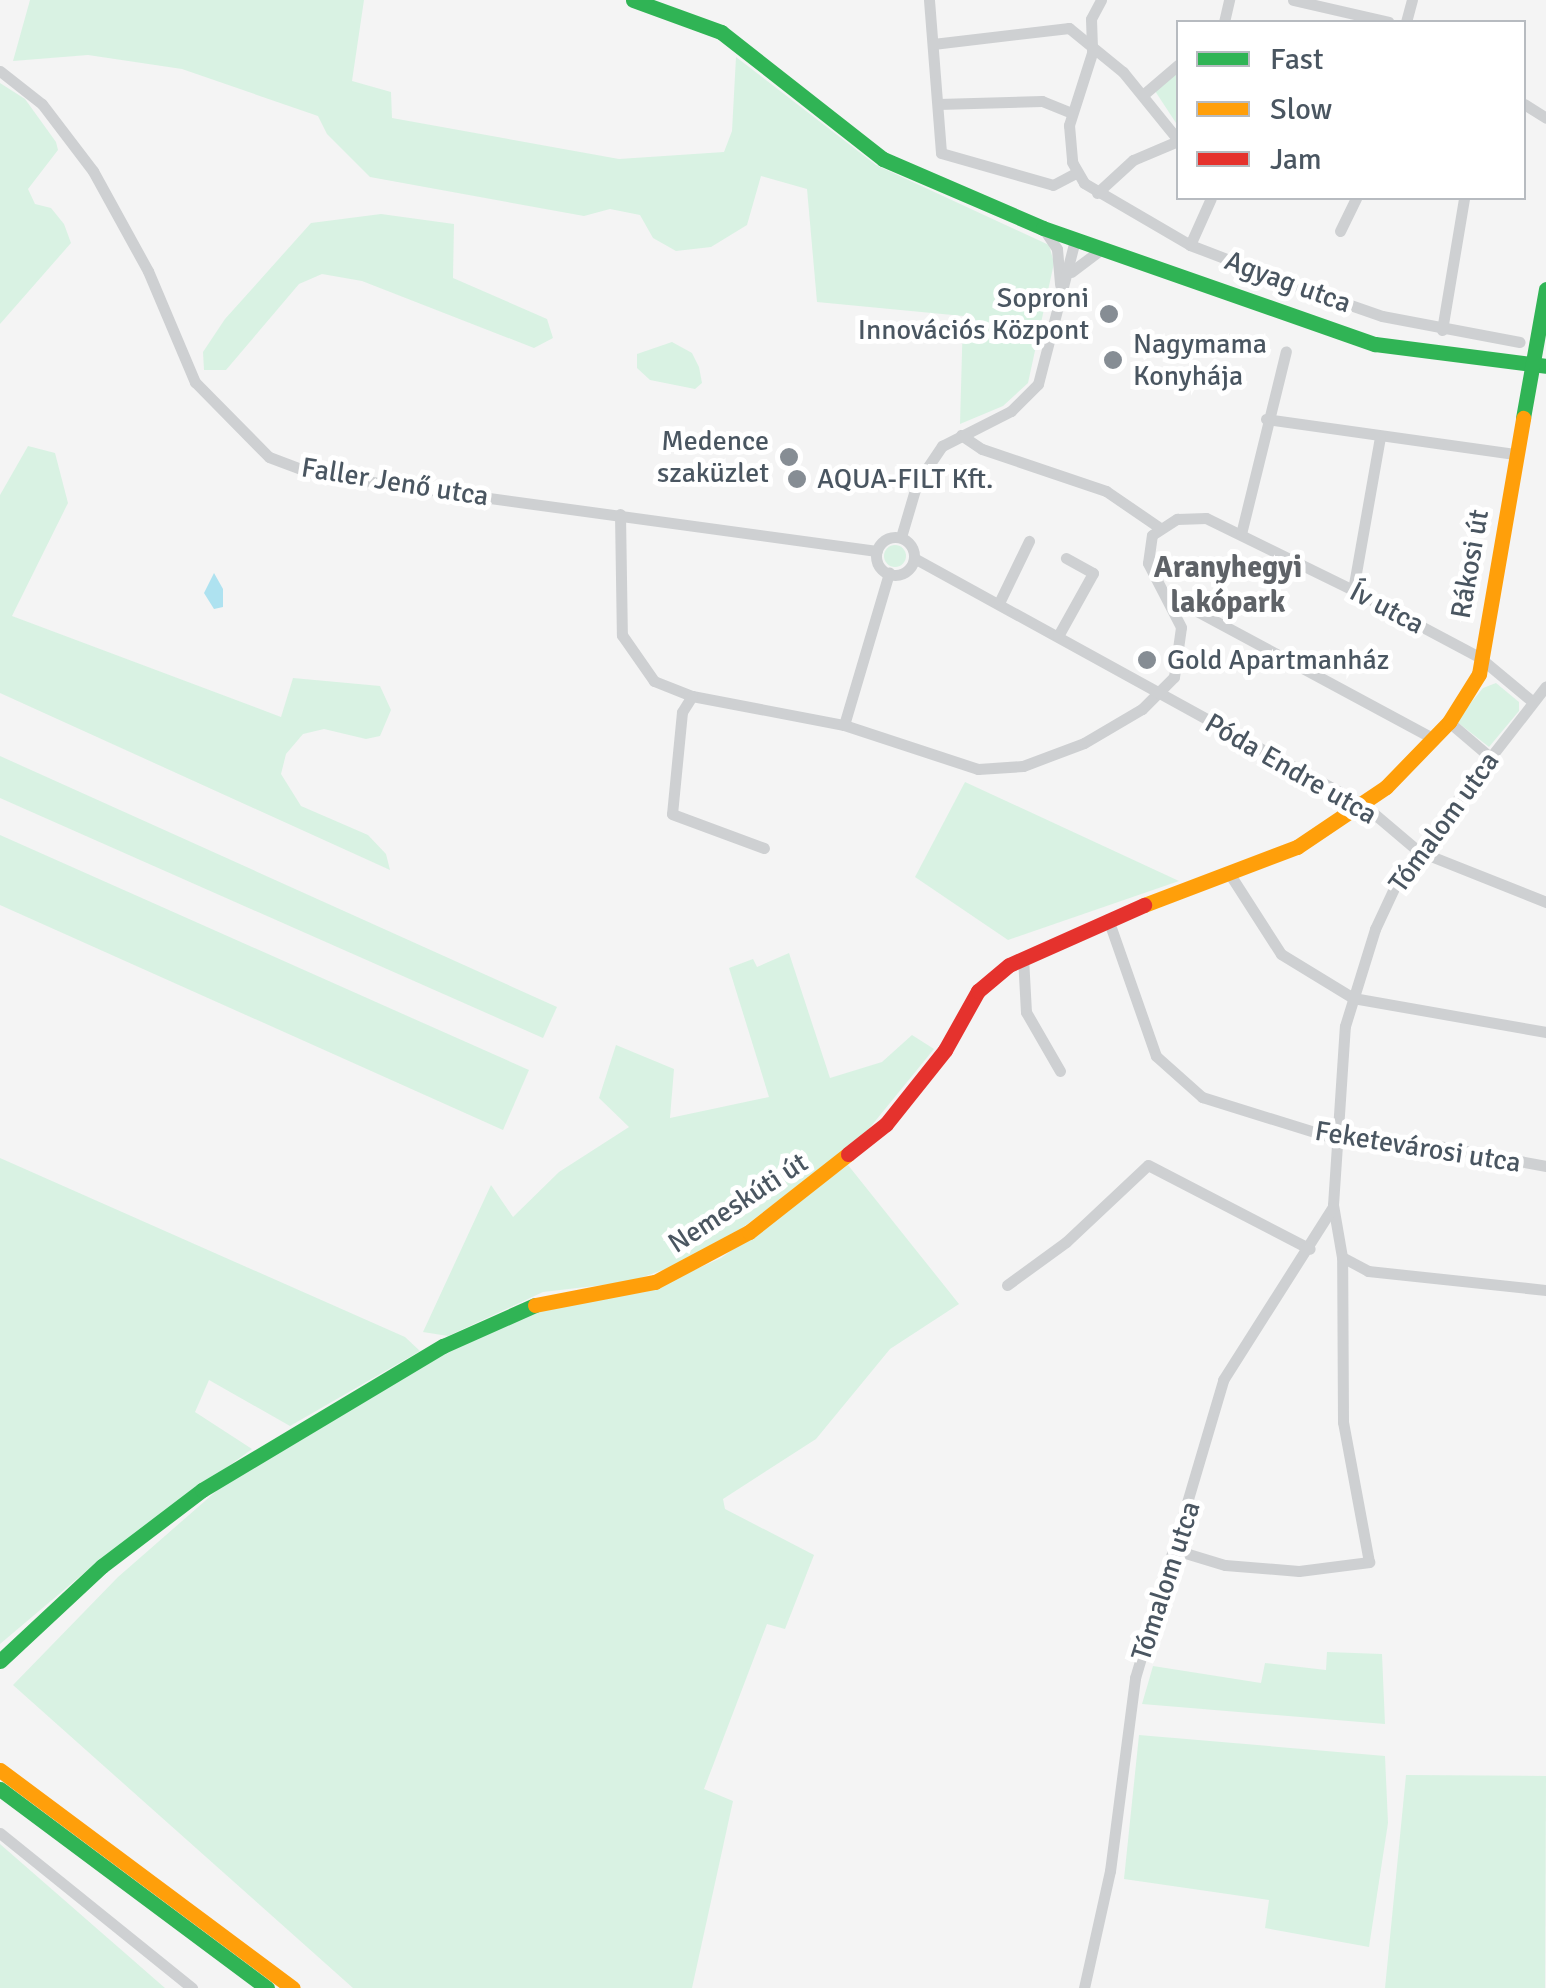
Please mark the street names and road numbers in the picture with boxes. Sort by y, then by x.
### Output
street label: Agyag utca [1220,244,1356,320]
street label: Faller Jenő utca [299,451,491,513]
street label: Rákosi út [1444,507,1496,621]
street label: Ív utca [1344,575,1430,641]
street label: Póda Endre utca [1199,706,1383,832]
street label: Tómalom utca [1382,745,1506,899]
street label: Feketevárosi utca [1313,1114,1523,1180]
street label: Nemeskúti út [662,1146,814,1260]
street label: Tómalom utca [1124,1497,1208,1665]

